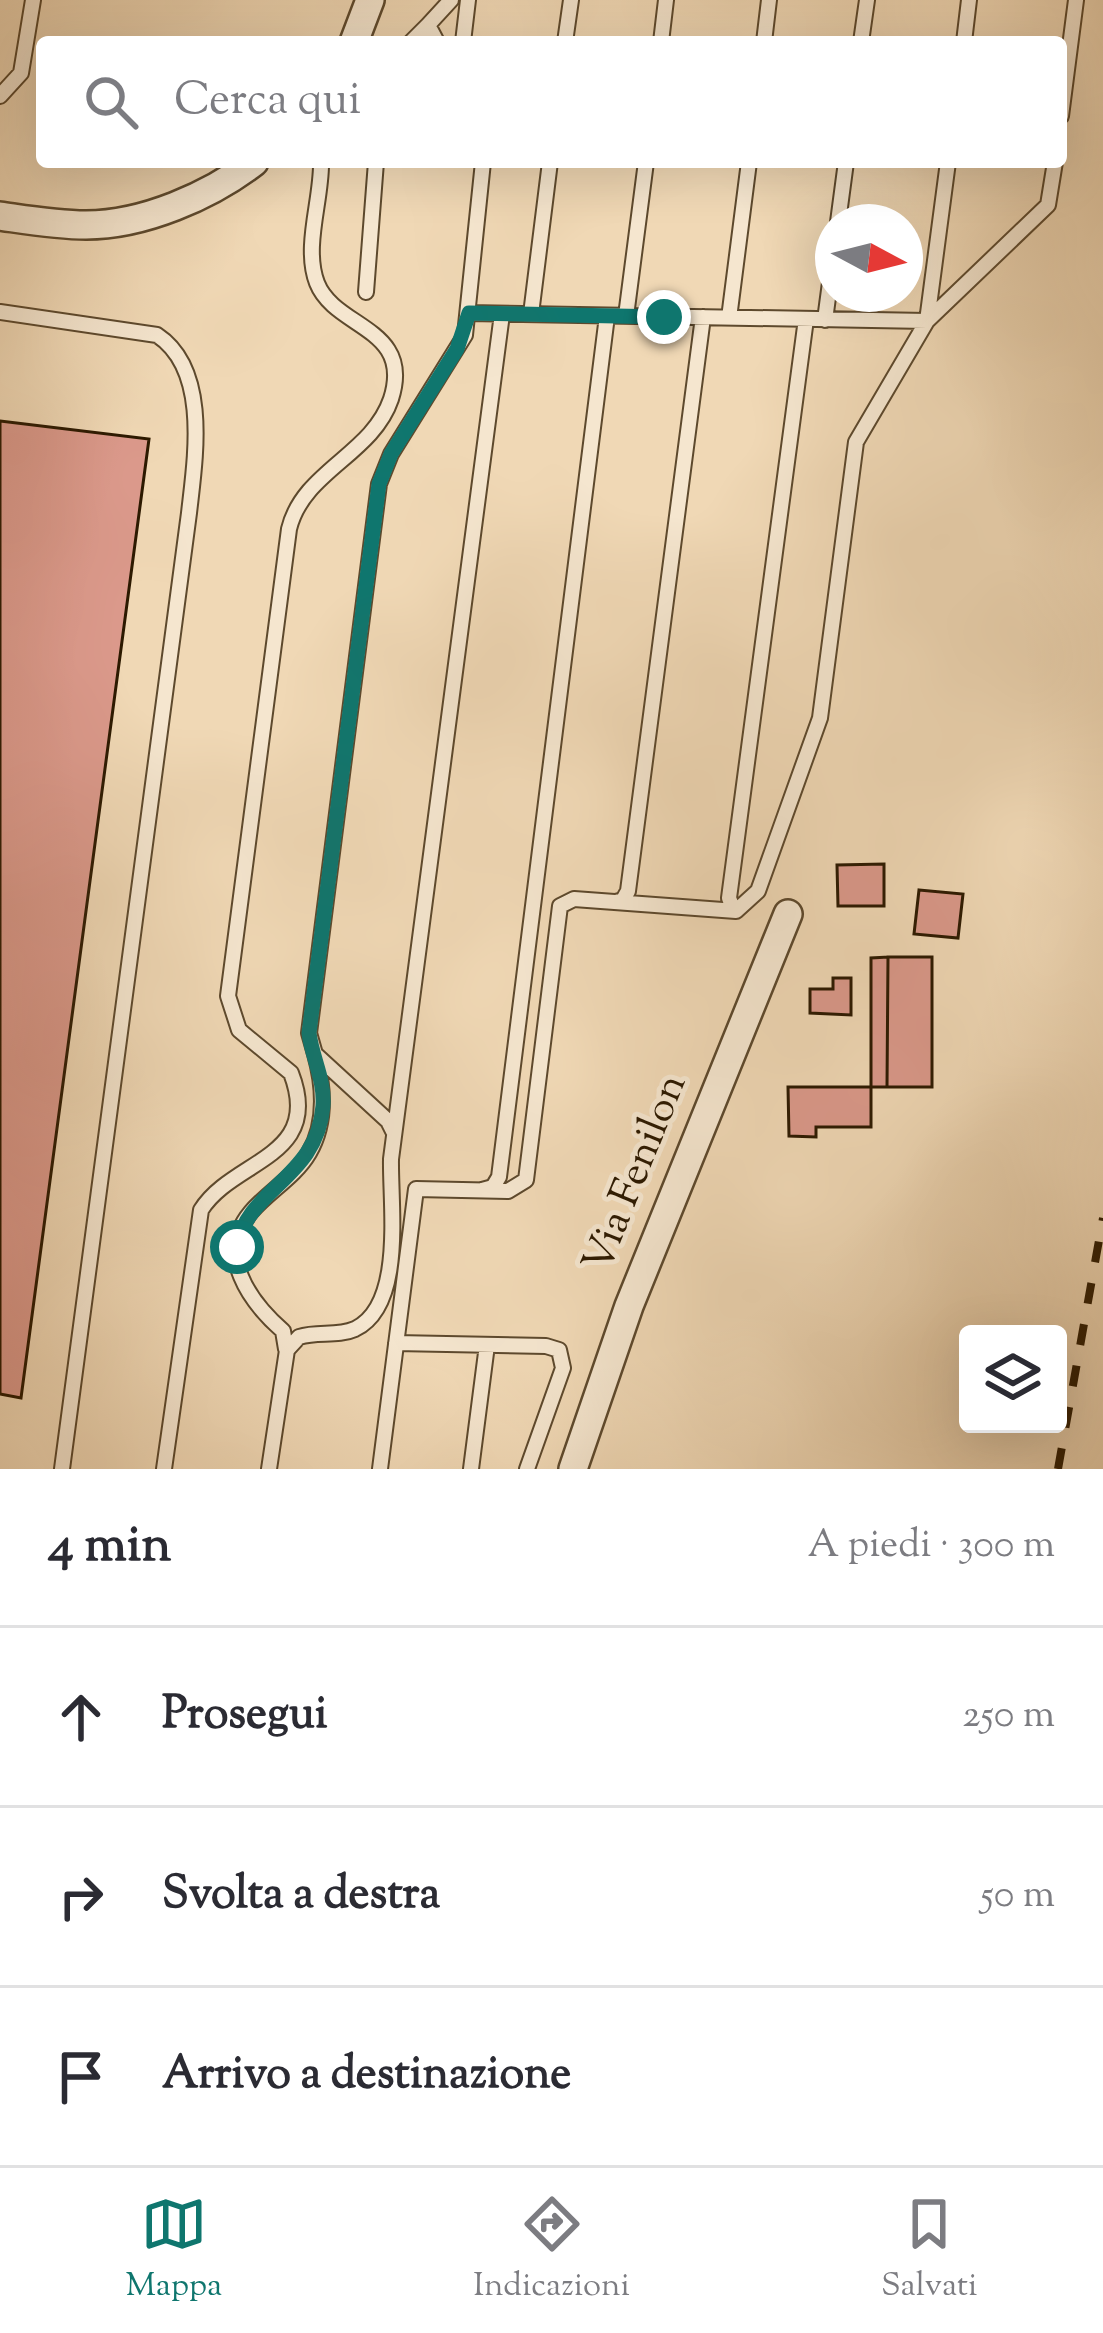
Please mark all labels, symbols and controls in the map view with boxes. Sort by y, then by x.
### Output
search box [36,36,1067,168]
icon: search [78,69,144,135]
text: Cerca qui [174,70,361,135]
north arrow [815,204,923,312]
route end [637,290,691,344]
street label: Via Fenilon [570,1066,704,1282]
route start [210,1220,264,1274]
map controls [959,1325,1067,1433]
button: layers [959,1325,1067,1433]
text: 4 min [48,1511,171,1584]
text: A piedi · 300 m [808,1519,1055,1575]
icon: ahead [48,1684,114,1750]
text: Prosegui [162,1684,328,1749]
text: 250 m [962,1689,1055,1745]
icon: right [48,1864,114,1930]
text: Svolta a destra [162,1864,440,1929]
text: 50 m [980,1869,1055,1925]
icon: arrive [48,2044,114,2110]
text: Arrivo a destinazione [162,2044,571,2109]
tab: Mappa [126,2191,222,2311]
tab: Indicazioni [473,2191,630,2311]
tab: Salvati [881,2191,977,2311]

